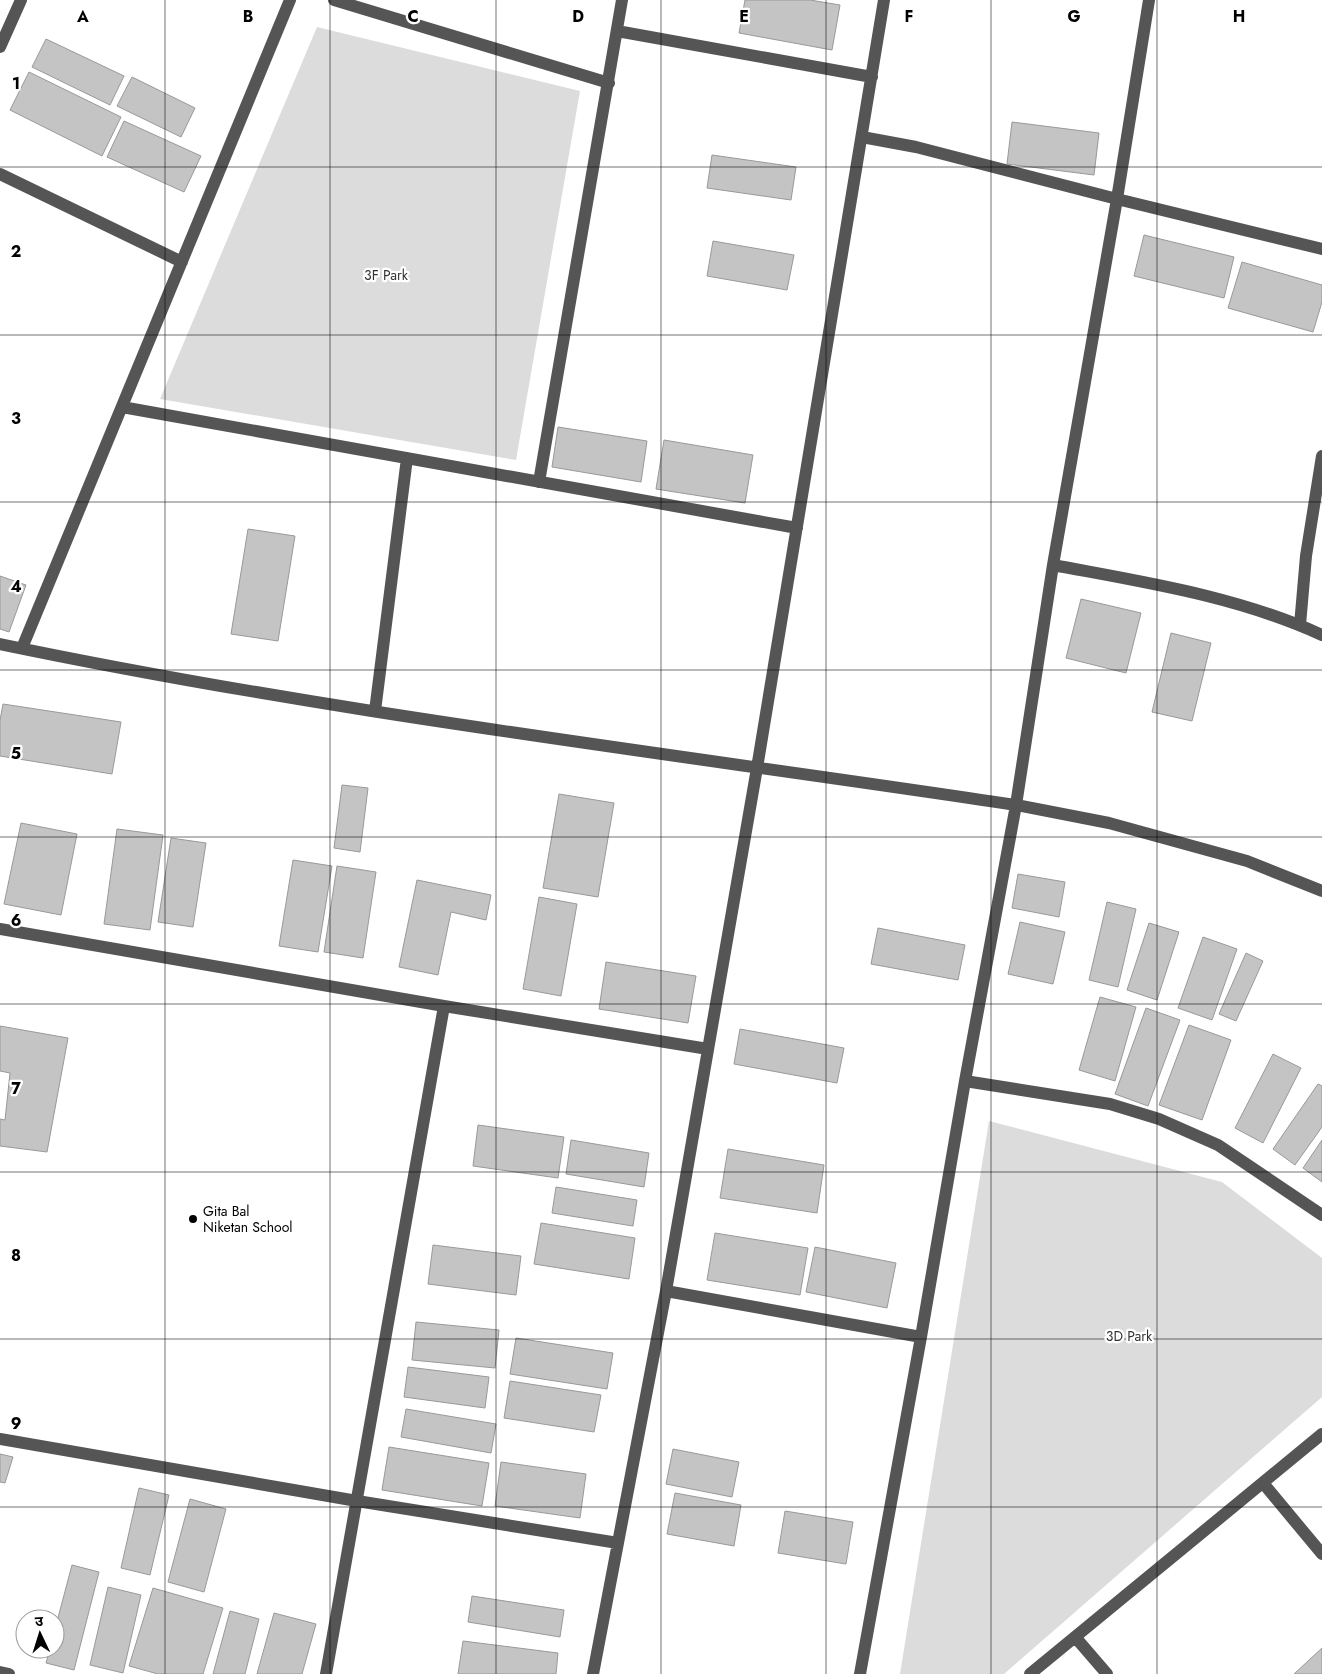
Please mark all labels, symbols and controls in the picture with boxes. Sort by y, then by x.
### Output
text: A [76,5,89,28]
text: B [243,5,253,28]
text: C [407,5,419,28]
text: D [572,5,584,28]
text: E [739,5,749,28]
text: F [905,5,913,28]
text: G [1067,5,1081,28]
text: H [1233,5,1245,28]
text: 1 [12,72,20,95]
text: 2 [11,240,21,263]
park label: 3F Park [364,265,409,285]
text: 3 [11,407,21,430]
text: 4 [10,575,22,598]
text: 5 [11,742,21,765]
text: 6 [11,909,21,932]
text: 7 [11,1077,21,1100]
place label: Gita Bal Niketan School [203,1201,293,1237]
marker: Gita Bal Niketan School [187,1213,199,1225]
text: 8 [11,1244,21,1267]
park label: 3D Park [1106,1326,1153,1346]
text: 9 [11,1412,21,1435]
north arrow [15,1609,65,1659]
text: उ [34,1611,45,1631]

